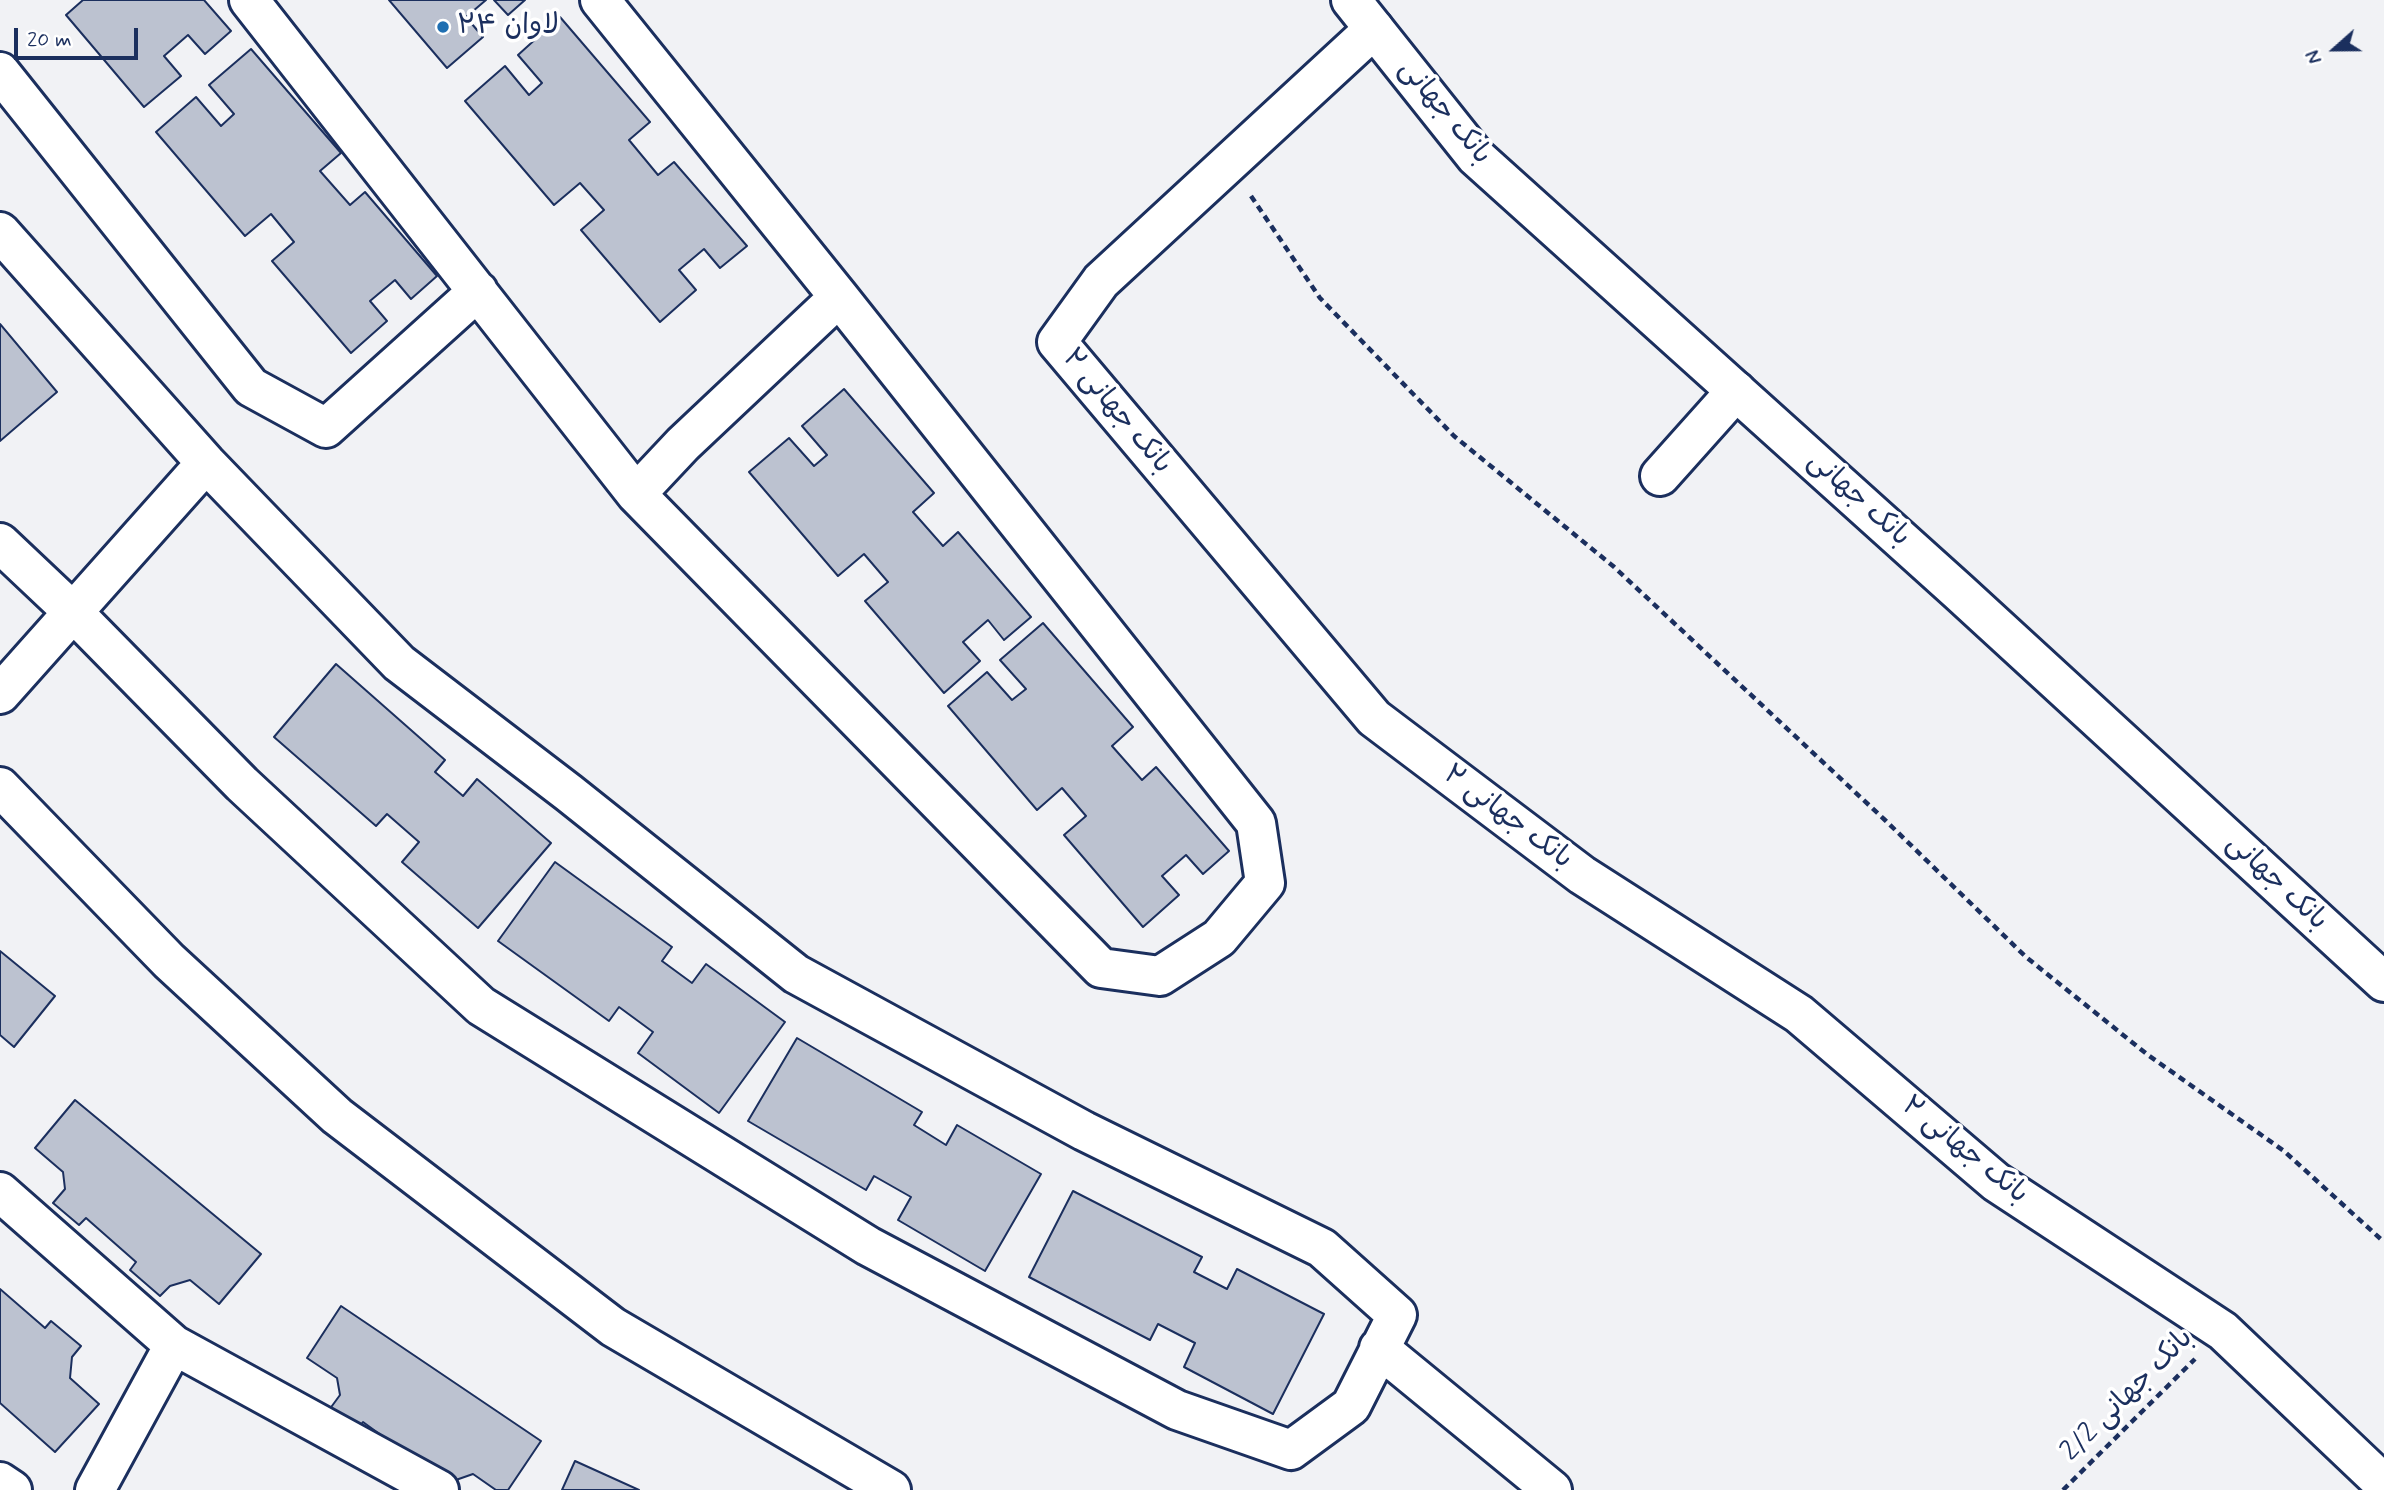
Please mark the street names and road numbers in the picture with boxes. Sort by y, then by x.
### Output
street label: بانک جهانی [1390,54,1498,172]
street label: بانک جهانی ۲ [1054,343,1178,481]
street label: بانک جهانی [1800,445,1916,555]
street label: بانک جهانی ۲ [1436,759,1578,877]
street label: بانک جهانی [2218,828,2334,938]
street label: بانک جهانی ۲ [1894,1090,2034,1212]
street label: بانک جهانی 2/2 [2055,1323,2201,1469]

